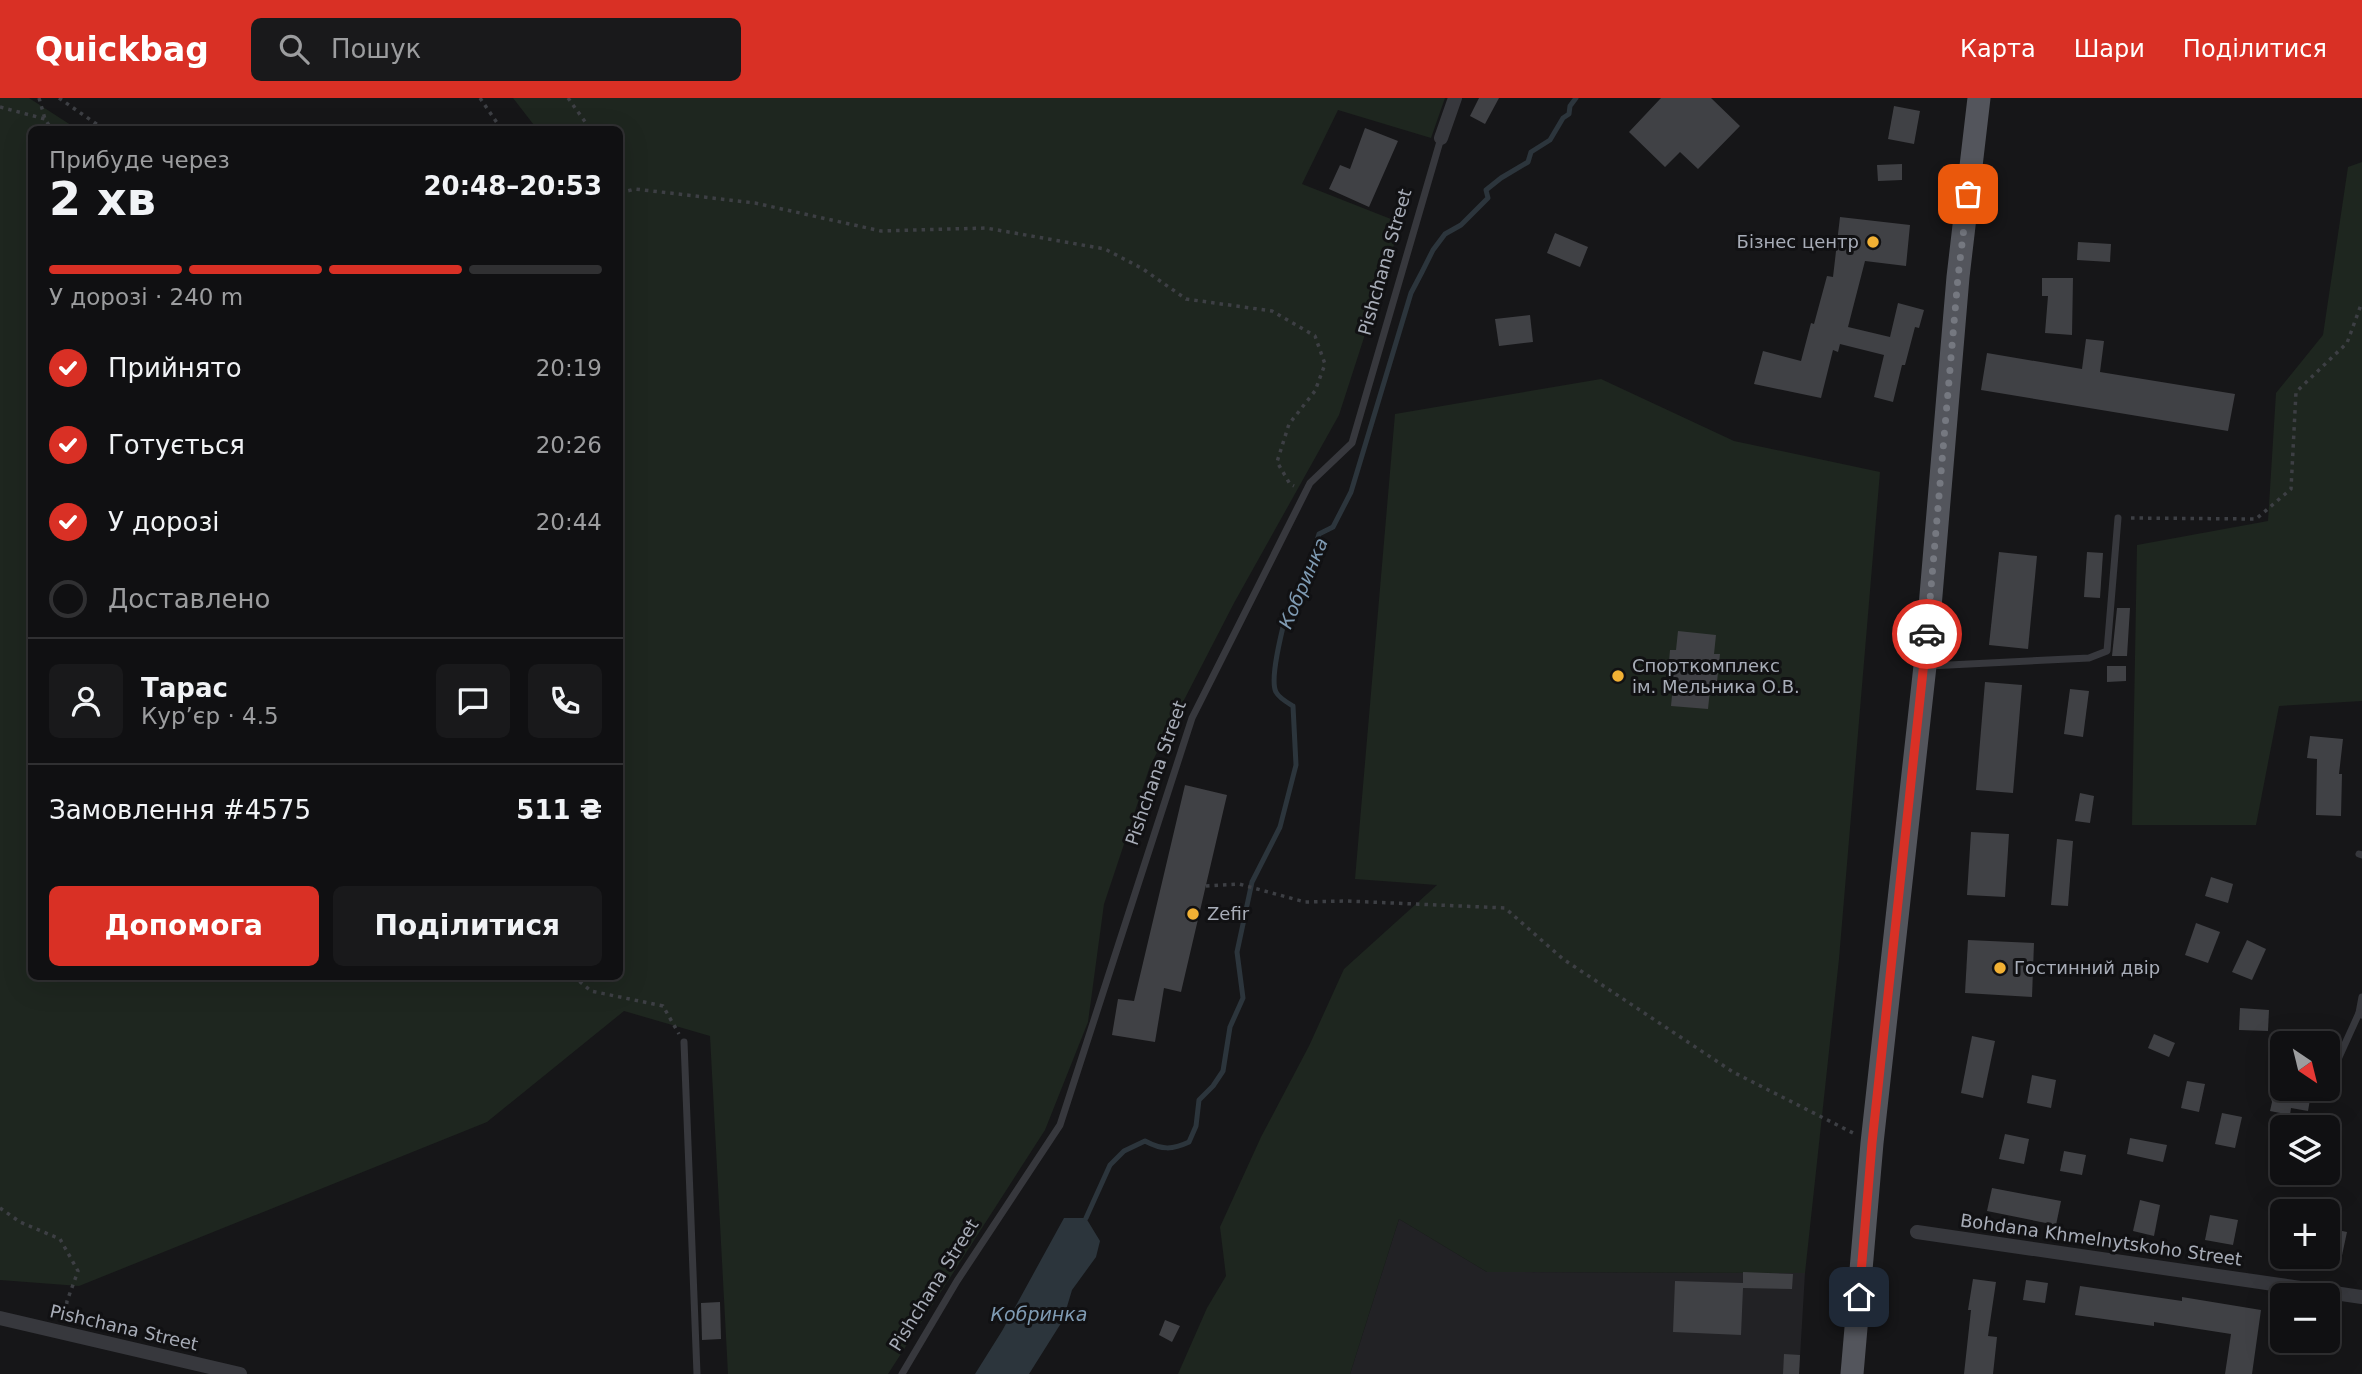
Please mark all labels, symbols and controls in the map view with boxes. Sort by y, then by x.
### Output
search box [251,18,741,81]
text: Quickbag [35,30,209,69]
icon: search [275,30,313,68]
text: Пошук [331,34,421,64]
text: Карта [1960,35,2036,63]
text: Шари [2074,35,2145,63]
text: Поділитися [2183,35,2327,63]
text: Прибуде через [49,147,230,173]
pin [1938,164,1998,224]
text: 20:48–20:53 [423,171,602,201]
text: 2 хв [49,172,156,226]
icon: bag [1949,175,1987,213]
street label: Pishchana Street [1354,186,1415,338]
place label: Бізнес центр [1737,231,1859,252]
marker: Бізнес центр [1865,234,1881,250]
text: У дорозі · 240 m [49,284,243,310]
icon: check [49,349,87,387]
text: Прийнято [108,353,242,383]
text: 20:19 [536,355,602,381]
icon: check [49,426,87,464]
text: Готується [108,430,245,460]
text: 20:26 [536,432,602,458]
icon: check [49,503,87,541]
text: У дорозі [108,507,219,537]
text: 20:44 [536,509,602,535]
water label: Кобринка [1274,534,1332,632]
text: Доставлено [108,584,270,614]
courier [1892,599,1962,669]
icon: car [1908,615,1946,653]
place label: Спорткомплекс ім. Мельника О.В. [1632,655,1800,697]
button: person [49,664,123,738]
button: chat [436,664,510,738]
button: phone [528,664,602,738]
marker: Спорткомплекс ім. Мельника О.В. [1610,668,1626,684]
text: Тарас [141,673,228,703]
street label: Pishchana Street [1121,698,1190,848]
text: Кур’єр · 4.5 [141,703,279,729]
text: Замовлення #4575 [49,795,311,825]
text: 511 ₴ [516,795,602,825]
button: Допомога [49,886,319,966]
button: Поділитися [333,886,602,966]
place label: Zefir [1207,903,1250,924]
marker: Zefir [1185,906,1201,922]
place label: Гостинний двір [2014,957,2160,978]
marker: Гостинний двір [1992,960,2008,976]
north arrow [2270,1031,2340,1101]
map controls [2270,1031,2340,1353]
button: layers [2270,1115,2340,1185]
button: + [2270,1199,2340,1269]
street label: Bohdana Khmelnytskoho Street [1959,1209,2243,1270]
street label: Pishchana Street [885,1215,983,1355]
pin [1829,1267,1889,1327]
icon: home [1840,1278,1878,1316]
button: − [2270,1283,2340,1353]
street label: Pishchana Street [48,1300,200,1355]
water label: Кобринка [991,1303,1087,1325]

